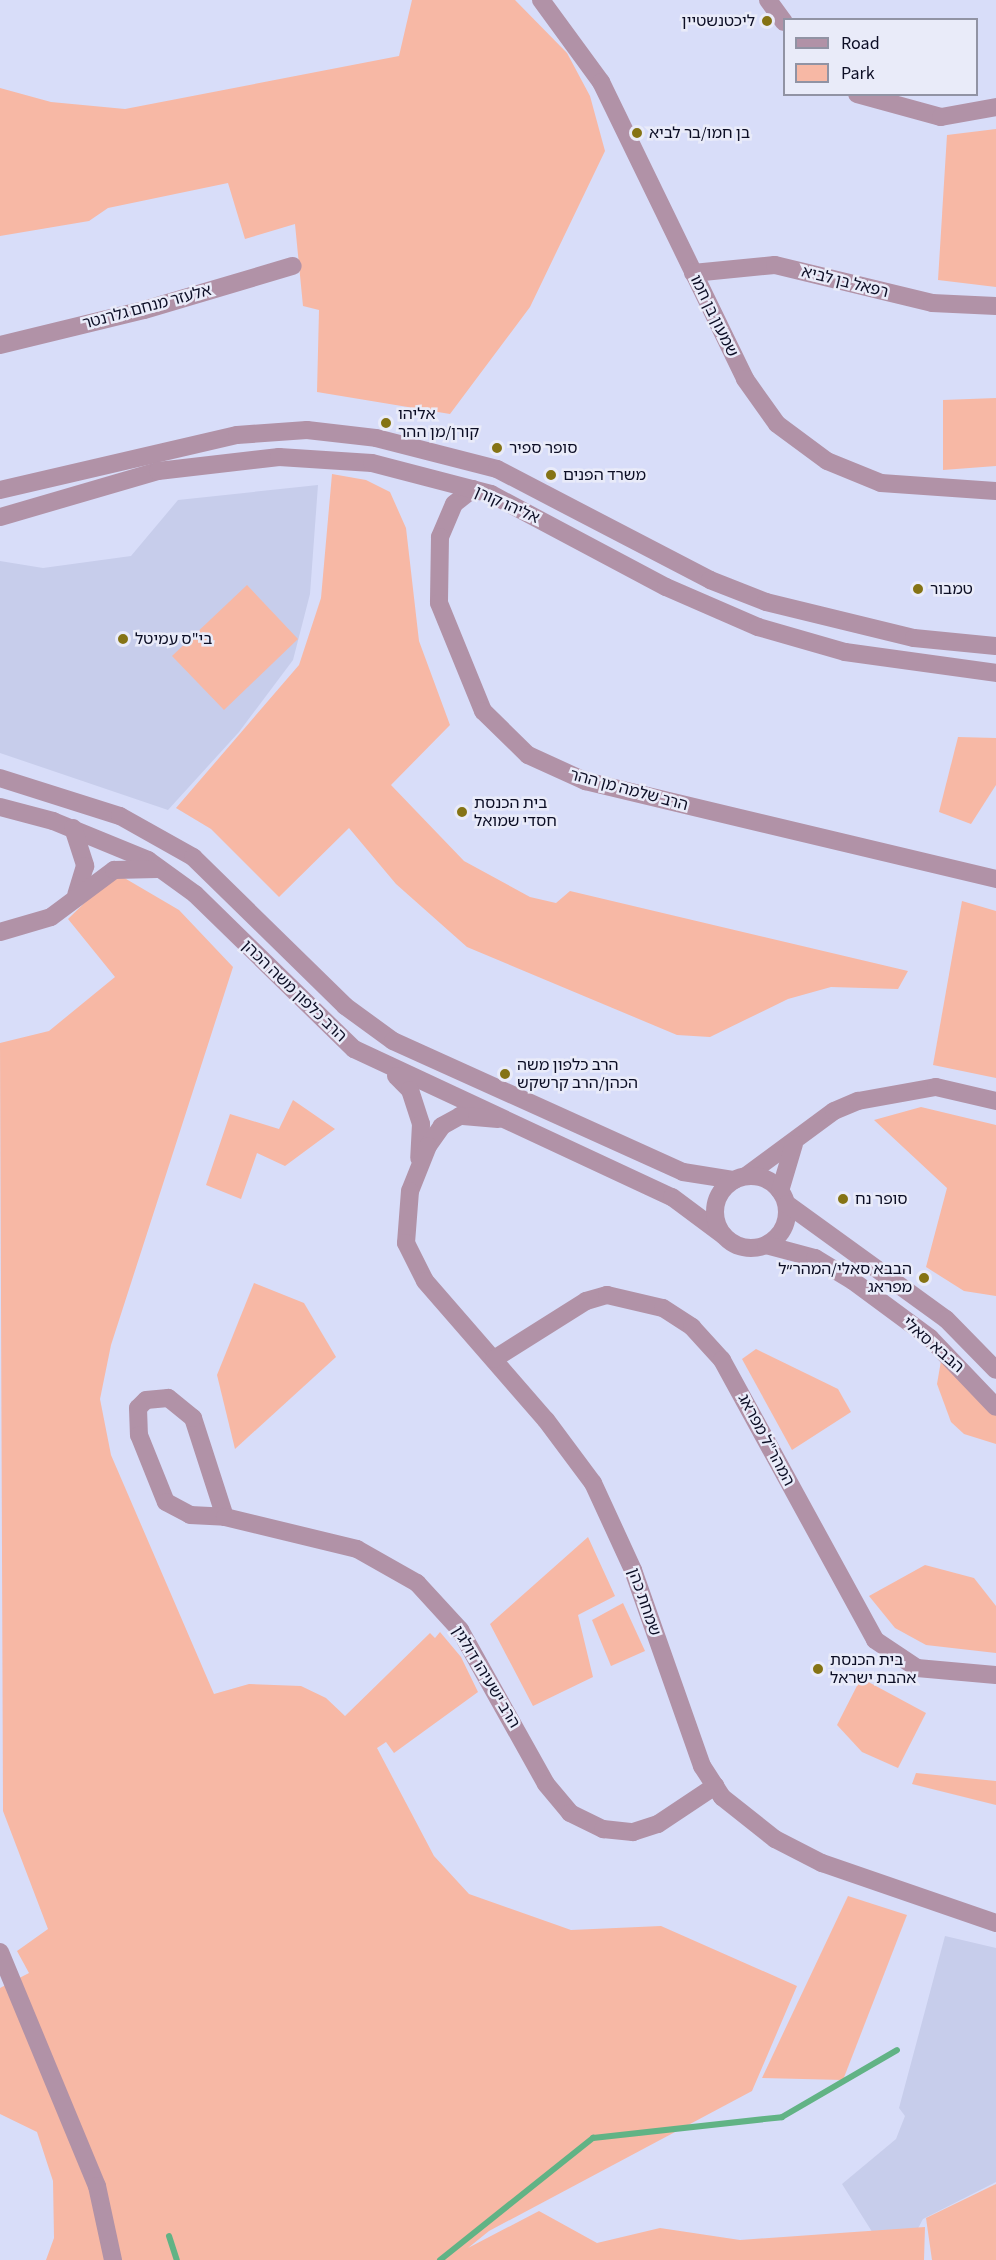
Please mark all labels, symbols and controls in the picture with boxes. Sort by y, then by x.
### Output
place label: ליכטנשטיין [681,11,755,31]
marker: ליכטנשטיין [760,14,774,28]
legend [783,18,978,96]
text: Road [841,31,880,56]
text: Park [841,61,875,86]
place label: בן חמו/בר לביא [649,123,750,143]
marker: בן חמו/בר לביא [630,126,644,140]
street label: רפאל בן לביא [800,262,890,302]
street label: שמעון בן חמו [686,272,742,360]
street label: אלעזר מנחם גלרנטר [80,281,214,333]
place label: אליהו קורן/מן ההר [398,404,479,442]
marker: אליהו קורן/מן ההר [379,416,393,430]
place label: סופר ספיר [509,438,577,458]
marker: סופר ספיר [490,441,504,455]
place label: משרד הפנים [563,465,646,485]
marker: משרד הפנים [544,468,558,482]
street label: אליהו קורן [472,482,542,528]
place label: טמבור [930,579,973,599]
marker: טמבור [911,582,925,596]
place label: בי"ס עמיטל [135,629,212,649]
marker: בי"ס עמיטל [116,632,130,646]
street label: הרב שלמה מן ההר [568,765,690,815]
place label: בית הכנסת חסדי שמואל [474,793,557,831]
marker: בית הכנסת חסדי שמואל [455,805,469,819]
street label: הרב כלפון משה הכהן [238,936,350,1046]
place label: הרב כלפון משה הכהן/הרב קרשקש [517,1055,638,1093]
marker: הרב כלפון משה הכהן/הרב קרשקש [498,1067,512,1081]
place label: סופר נח [855,1189,908,1209]
marker: סופר נח [836,1192,850,1206]
place label: הבבא סאלי/המהר״ל מפראג [778,1259,912,1297]
marker: הבבא סאלי/המהר״ל מפראג [917,1271,931,1285]
street label: הבבא סאלי [898,1313,968,1377]
street label: המהר"ל מפראג [734,1391,798,1489]
street label: שמחת כהן [623,1566,665,1638]
street label: הרב ישעיהו דולגין [448,1622,524,1732]
place label: בית הכנסת אהבת ישראל [830,1650,916,1688]
marker: בית הכנסת אהבת ישראל [811,1662,825,1676]

